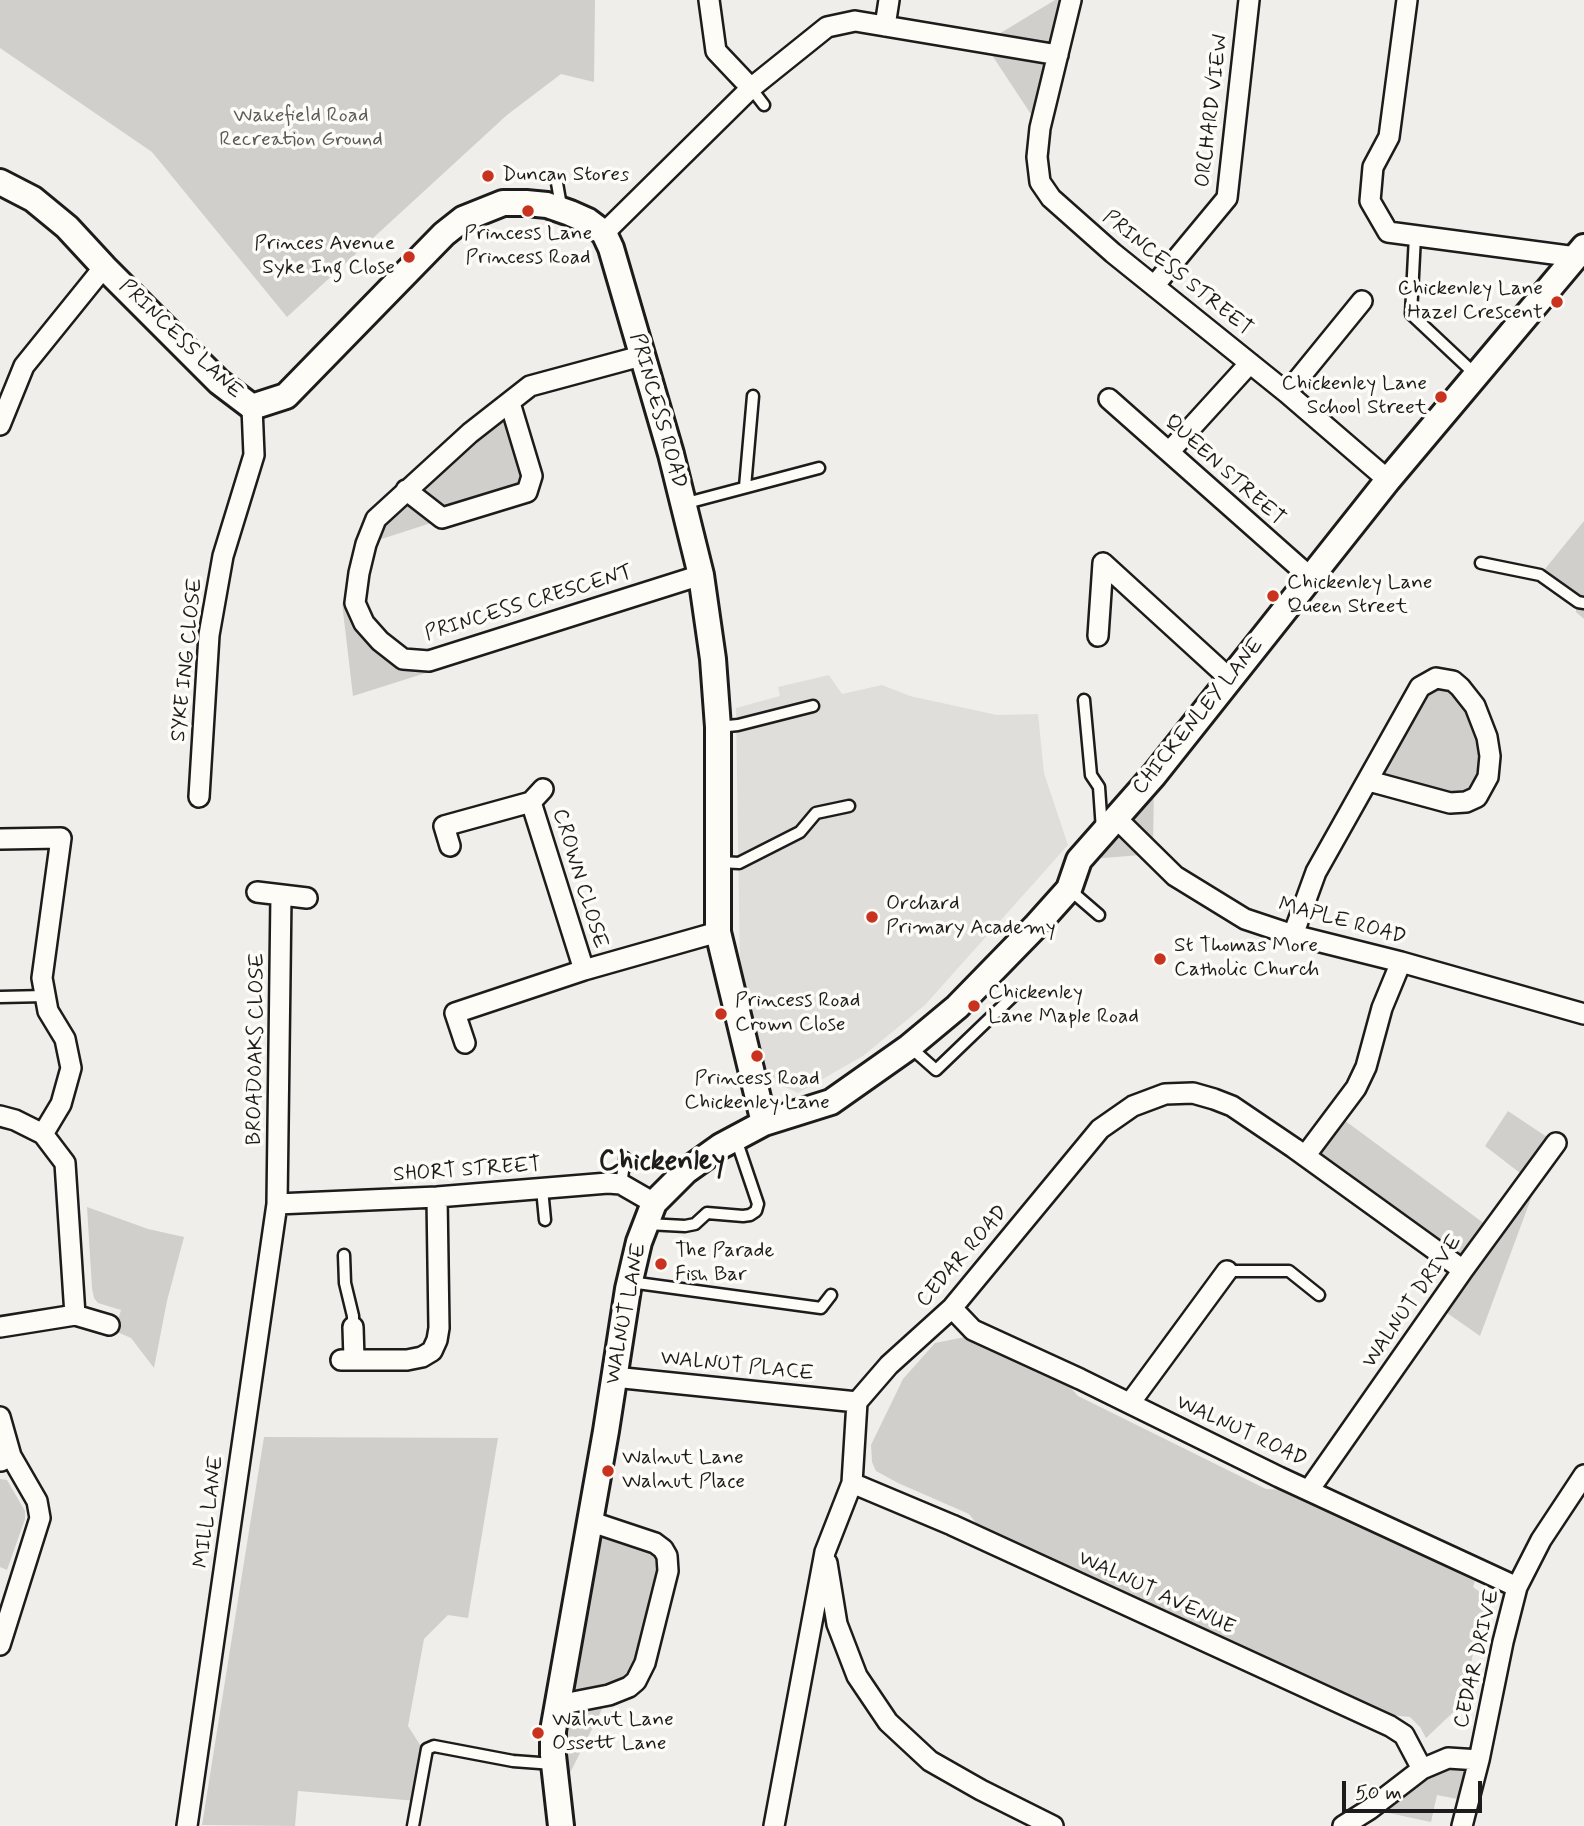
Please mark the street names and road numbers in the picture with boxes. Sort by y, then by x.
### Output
street label: ORCHARD VIEW [1191,33,1235,189]
street label: PRINCESS STREET [1097,206,1257,342]
street label: PRINCESS LANE [113,275,247,405]
street label: PRINCESS ROAD [623,330,691,492]
street label: QUEEN STREET [1158,410,1290,532]
street label: PRINCESS CRESCENT [422,560,636,648]
street label: SYKE ING CLOSE [167,577,209,743]
street label: CHICKENLEY LANE [1128,634,1270,800]
street label: CROWN CLOSE [546,806,612,952]
street label: MAPLE ROAD [1275,893,1409,951]
street label: BROADOAKS CLOSE [243,953,271,1145]
street label: SHORT STREET [392,1153,542,1189]
street label: CEDAR ROAD [912,1201,1014,1313]
street label: WALNUT DRIVE [1358,1231,1468,1373]
street label: WALNUT LANE [601,1241,653,1387]
street label: WALNUT PLACE [659,1346,815,1388]
street label: WALNUT ROAD [1171,1391,1311,1473]
street label: MILL LANE [190,1454,230,1570]
street label: WALNUT AVENUE [1074,1547,1238,1641]
street label: CEDAR DRIVE [1450,1587,1506,1731]

